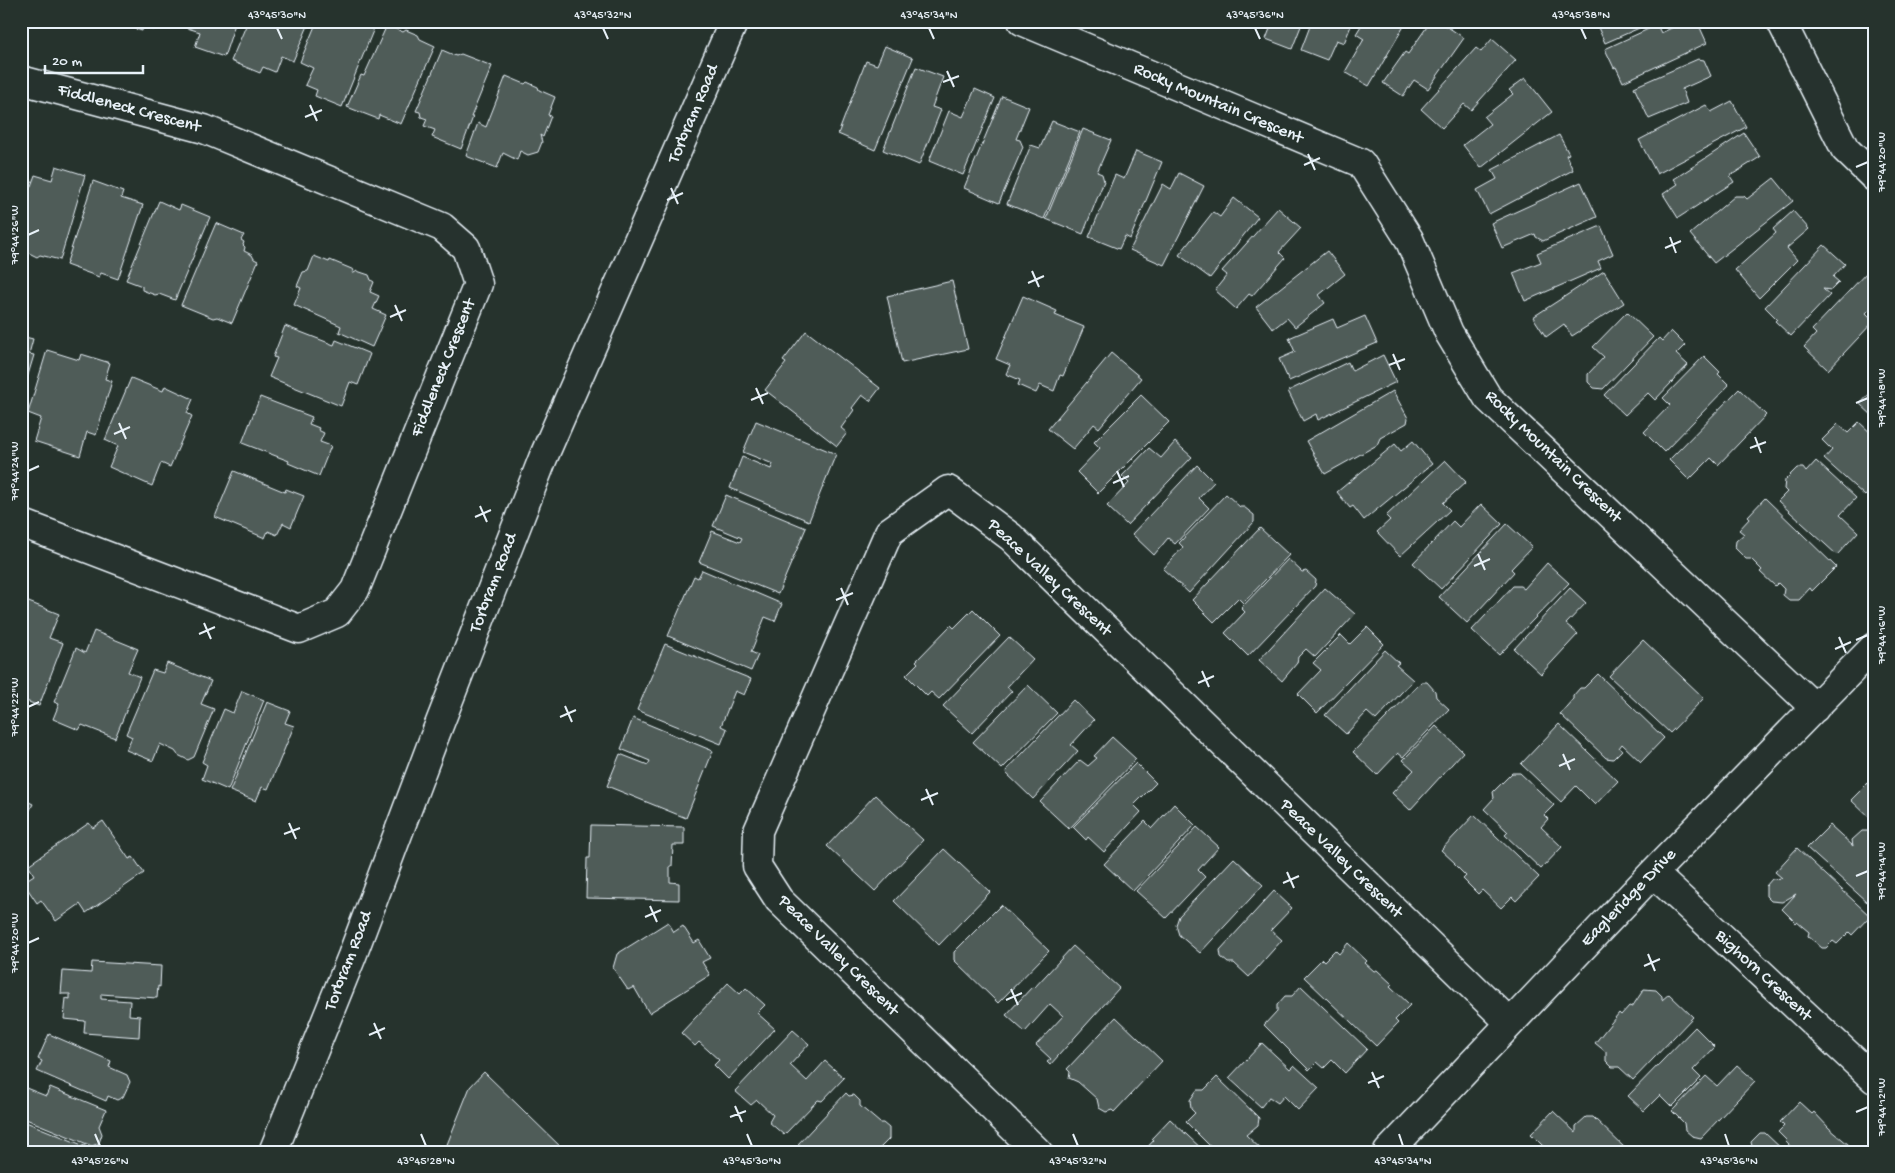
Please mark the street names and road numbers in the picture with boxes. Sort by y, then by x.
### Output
street label: Rocky Mountain Crescent [1130,59,1308,150]
street label: Torbram Road [663,60,725,167]
street label: Fiddleneck Crescent [54,80,204,139]
street label: Fiddleneck Crescent [406,294,482,441]
street label: Rocky Mountain Crescent [1480,386,1627,529]
street label: Peace Valley Crescent [982,514,1117,642]
street label: Torbram Road [465,529,523,637]
street label: Peace Valley Crescent [1275,794,1408,924]
street label: Eagleridge Drive [1577,844,1682,952]
street label: Peace Valley Crescent [772,890,904,1022]
street label: Torbram Road [320,907,378,1015]
street label: Bighorn Crescent [1709,925,1817,1027]

